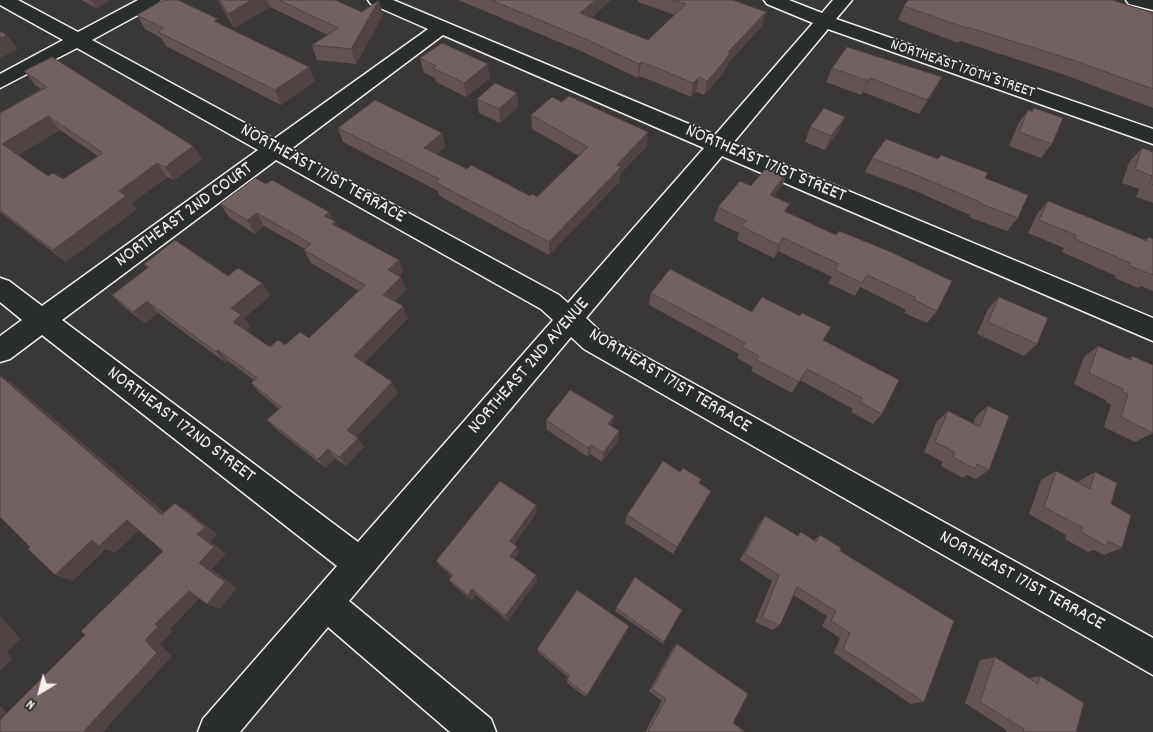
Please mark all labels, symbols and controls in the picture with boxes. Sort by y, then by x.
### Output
street label: NORTHEAST 170TH STREET [887,36,1037,104]
street label: NORTHEAST 171ST TERRACE [235,120,409,230]
street label: NORTHEAST 171ST STREET [681,121,849,209]
street label: NORTHEAST 2ND COURT [112,158,258,274]
street label: NORTHEAST 2ND AVENUE [465,294,595,440]
street label: NORTHEAST 171ST TERRACE [584,325,754,439]
street label: NORTHEAST 172ND STREET [101,363,259,489]
street label: NORTHEAST 171ST TERRACE [934,527,1108,637]
north arrow [15,667,65,717]
text: N [22,694,40,714]

